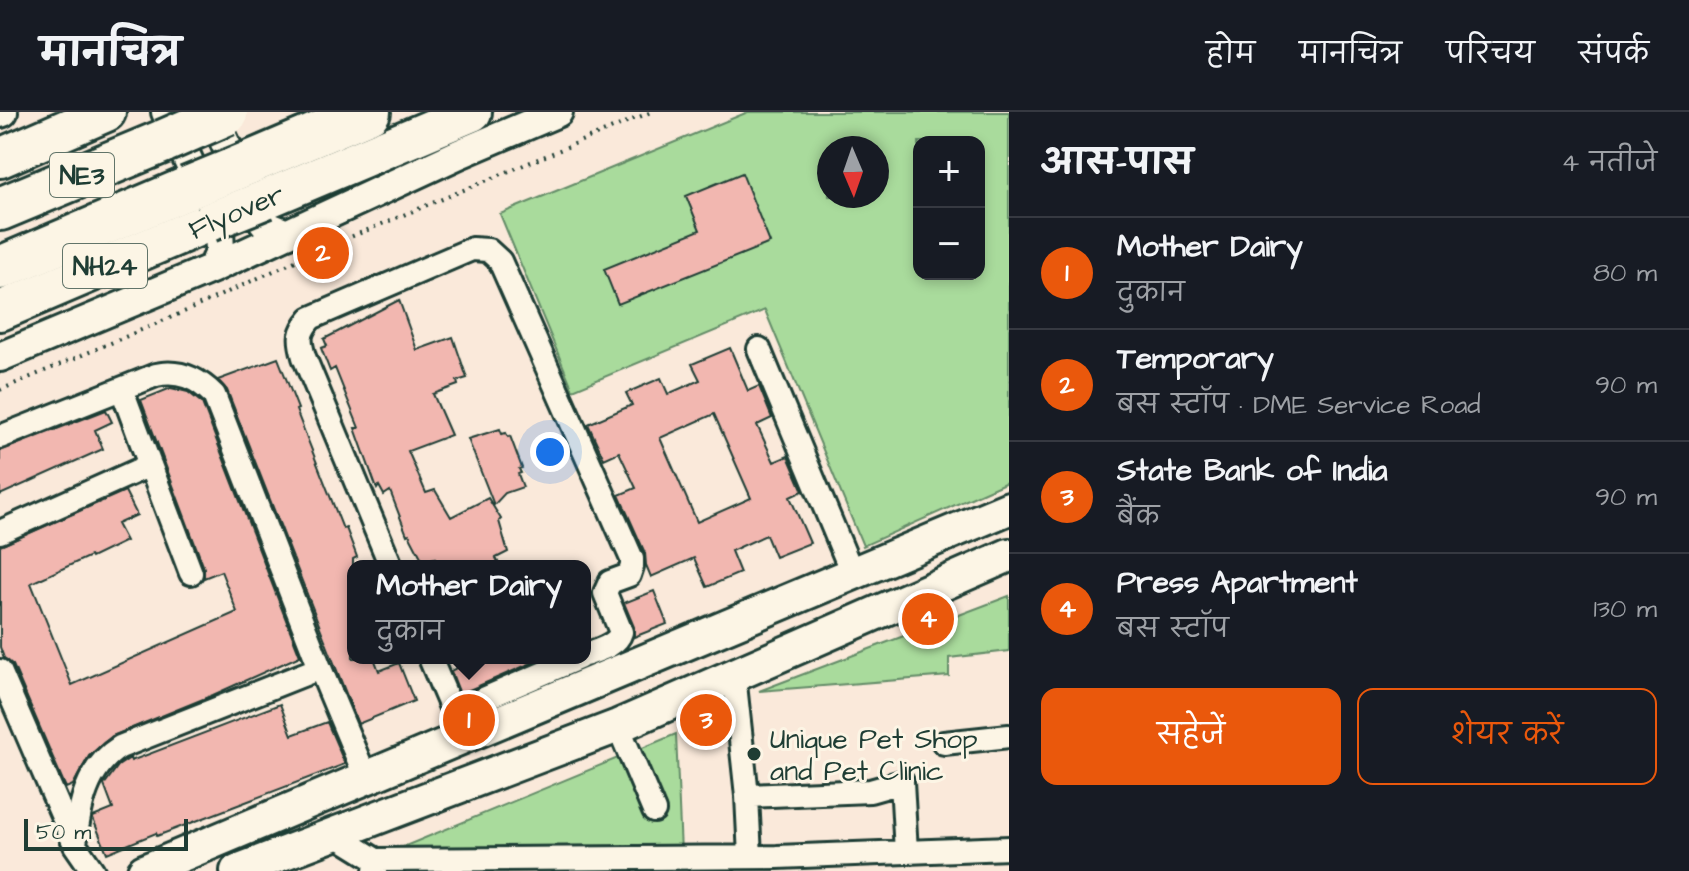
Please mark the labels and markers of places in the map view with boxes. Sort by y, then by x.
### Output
pin: 2 [297,223,349,283]
pin: 4 [902,589,954,649]
pin: 1 [443,690,495,750]
pin: 3 [680,690,732,750]
place label: Unique Pet Shop and Pet Clinic [770,720,978,791]
marker: Unique Pet Shop and Pet Clinic [745,745,763,763]

